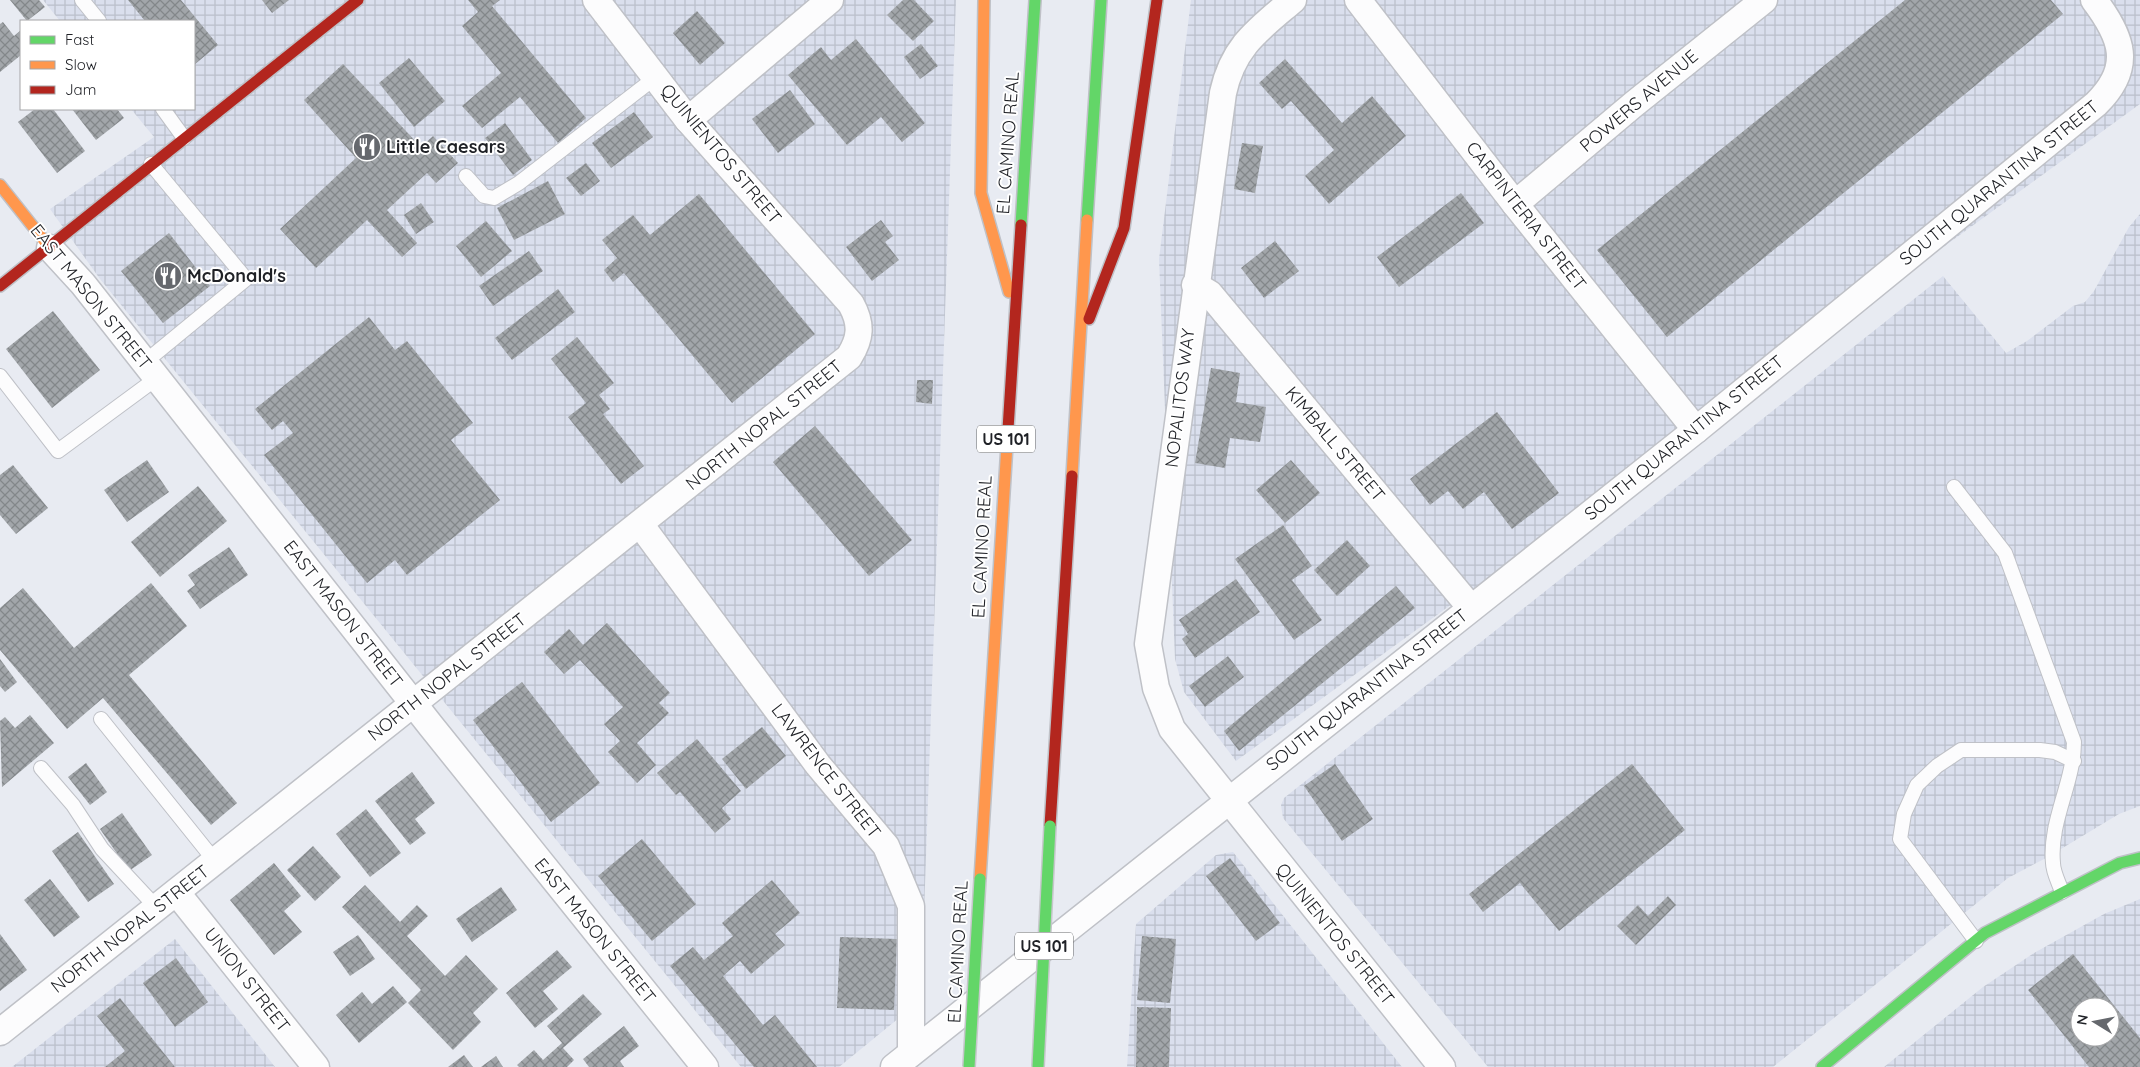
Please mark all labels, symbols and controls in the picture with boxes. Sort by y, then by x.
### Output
legend [20,20,195,110]
text: Fast [65,30,94,49]
street label: POWERS AVENUE [1575,44,1703,157]
text: Slow [65,55,97,74]
street label: EL CAMINO REAL [991,71,1024,215]
street label: QUINIENTOS STREET [656,79,787,229]
text: Jam [65,80,96,99]
street label: SOUTH QUARANTINA STREET [1894,95,2103,270]
restaurant icon: Little Caesars [352,132,382,162]
place label: Little Caesars [386,135,506,158]
street label: CARPINTERIA STREET [1461,137,1592,295]
street label: EAST MASON STREET [26,219,157,374]
restaurant icon: McDonald's [153,261,183,291]
place label: McDonald's [187,264,286,287]
street label: NOPALITOS WAY [1160,327,1199,469]
street label: SOUTH QUARANTINA STREET [1579,350,1788,525]
street label: NORTH NOPAL STREET [681,354,847,495]
street label: KIMBALL STREET [1281,381,1390,506]
road number: US 101 [977,426,1035,452]
street label: EL CAMINO REAL [966,475,997,619]
street label: EAST MASON STREET [279,535,408,692]
street label: SOUTH QUARANTINA STREET [1261,604,1472,776]
street label: NORTH NOPAL STREET [363,607,531,746]
street label: LAWRENCE STREET [767,699,886,843]
street label: EAST MASON STREET [530,853,661,1008]
street label: QUINIENTOS STREET [1271,858,1400,1009]
street label: NORTH NOPAL STREET [46,859,214,998]
street label: EL CAMINO REAL [942,880,973,1024]
street label: UNION STREET [199,923,296,1037]
road number: US 101 [1015,932,1073,959]
north arrow [2070,997,2120,1047]
text: N [2072,1013,2092,1026]

